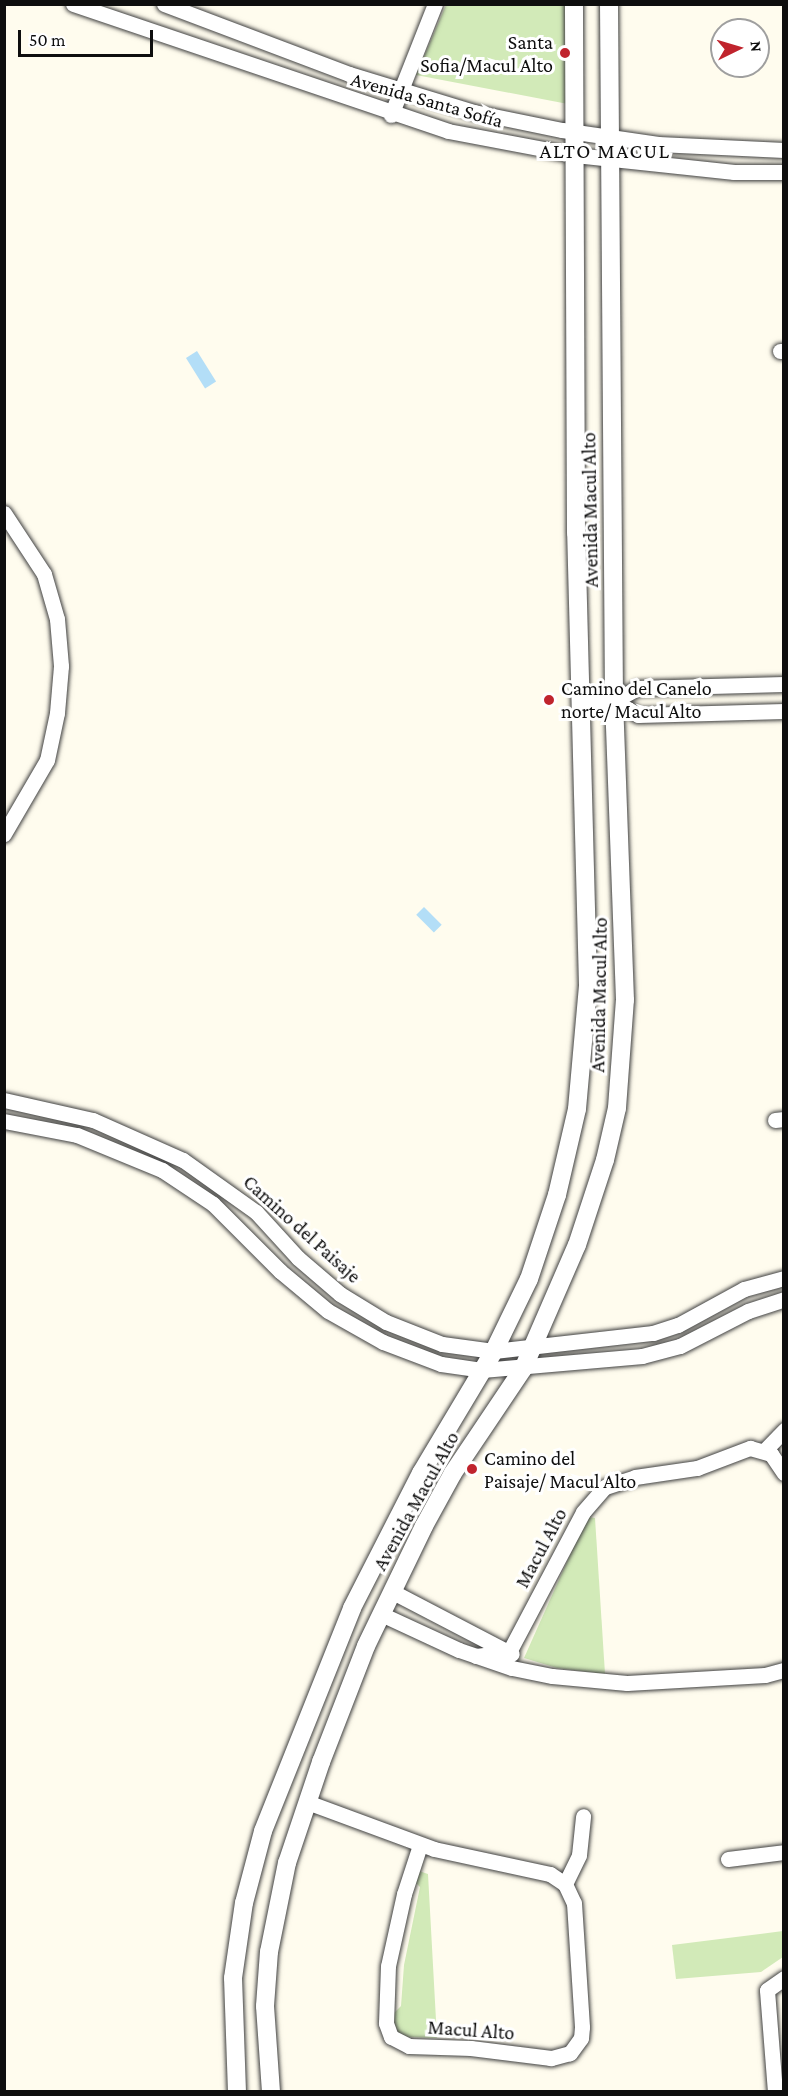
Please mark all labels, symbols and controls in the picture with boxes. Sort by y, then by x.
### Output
scale bar [21,18,156,56]
north arrow [710,18,770,78]
text: 50 m [29,30,66,50]
place label: Santa Sofia/Macul Alto [420,30,553,77]
text: N [747,40,765,53]
marker: Santa Sofia/Macul Alto [558,46,572,60]
street label: Avenida Santa Sofía [348,67,506,133]
district label: ALTO MACUL [539,138,671,164]
street label: Avenida Macul Alto [577,432,603,588]
place label: Camino del Canelo norte/ Macul Alto [561,676,712,723]
marker: Camino del Canelo norte/ Macul Alto [542,693,556,707]
street label: Avenida Macul Alto [586,917,612,1073]
street label: Camino del Paisaje [238,1170,366,1288]
street label: Avenida Macul Alto [368,1427,464,1575]
place label: Camino del Paisaje/ Macul Alto [484,1446,636,1493]
marker: Camino del Paisaje/ Macul Alto [465,1462,479,1476]
street label: Macul Alto [510,1504,572,1592]
street label: Macul Alto [427,2015,515,2045]

